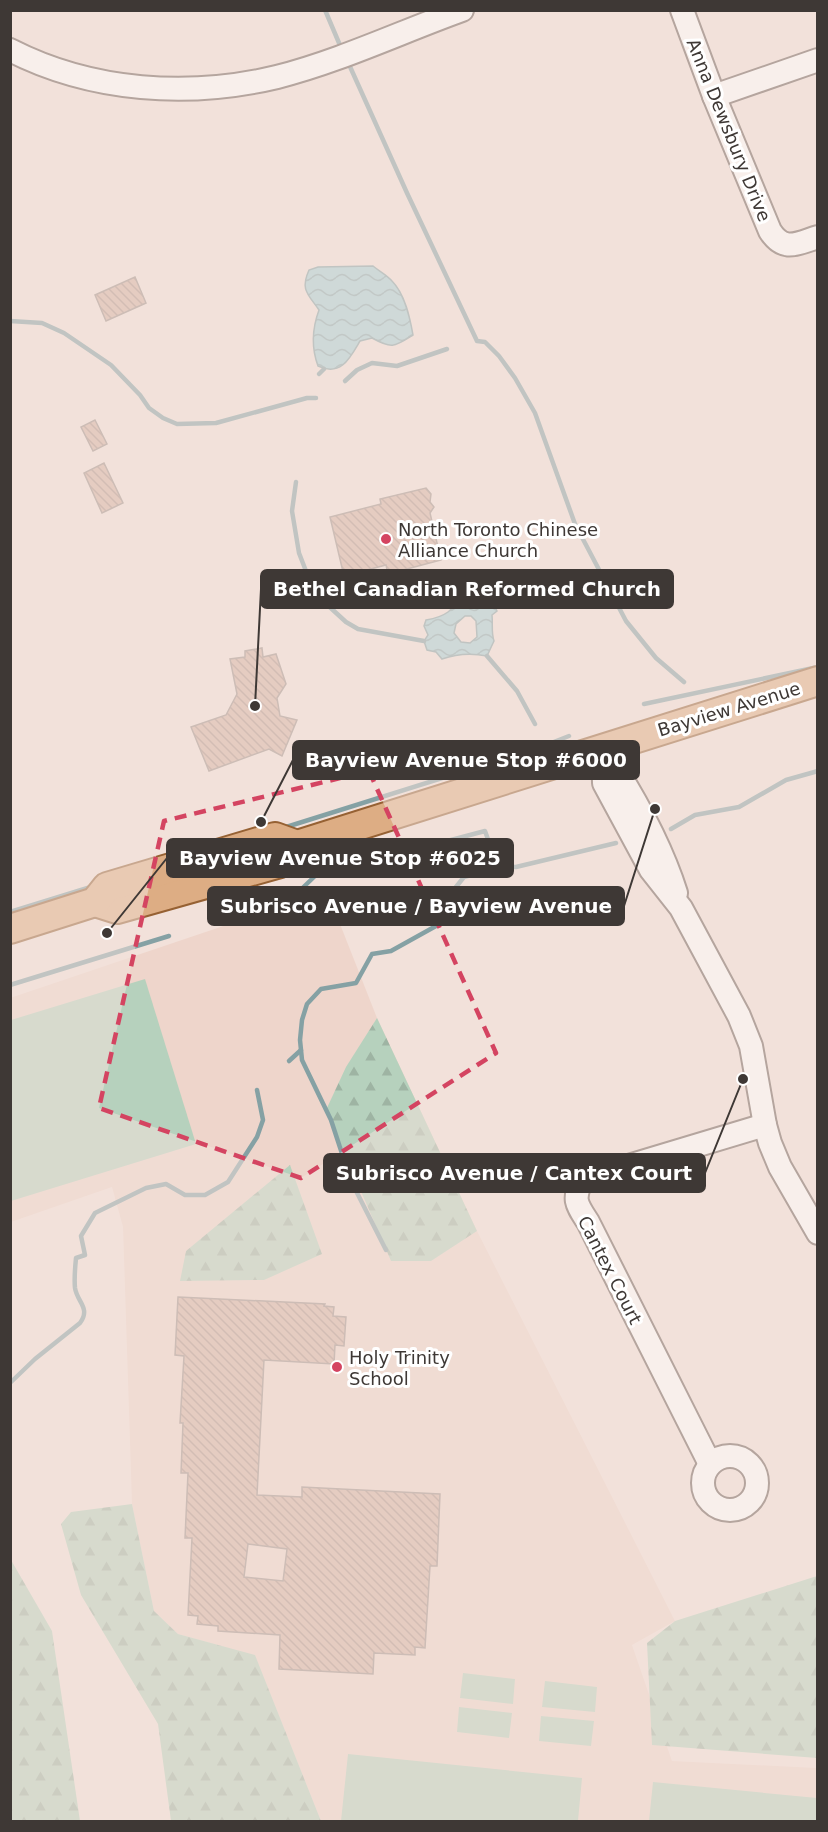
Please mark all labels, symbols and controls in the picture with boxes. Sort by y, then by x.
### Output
street label: Anna Dewsbury Drive [683,35,775,225]
place label: North Toronto Chinese Alliance Church [398,519,598,561]
marker: North Toronto Chinese Alliance Church [379,532,393,546]
callout: Bethel Canadian Reformed Church [261,570,673,608]
text: Bethel Canadian Reformed Church [273,577,661,601]
street label: Bayview Avenue [655,677,803,741]
callout: Bayview Avenue Stop #6000 [293,741,639,779]
text: Bayview Avenue Stop #6000 [305,748,627,772]
callout: Bayview Avenue Stop #6025 [167,839,513,877]
text: Bayview Avenue Stop #6025 [179,846,501,870]
callout: Subrisco Avenue / Bayview Avenue [208,887,624,925]
text: Subrisco Avenue / Bayview Avenue [220,894,612,918]
callout: Subrisco Avenue / Cantex Court [324,1154,705,1192]
text: Subrisco Avenue / Cantex Court [336,1161,693,1185]
street label: Cantex Court [574,1212,646,1328]
place label: Holy Trinity School [349,1347,450,1389]
marker: Holy Trinity School [330,1360,344,1374]

